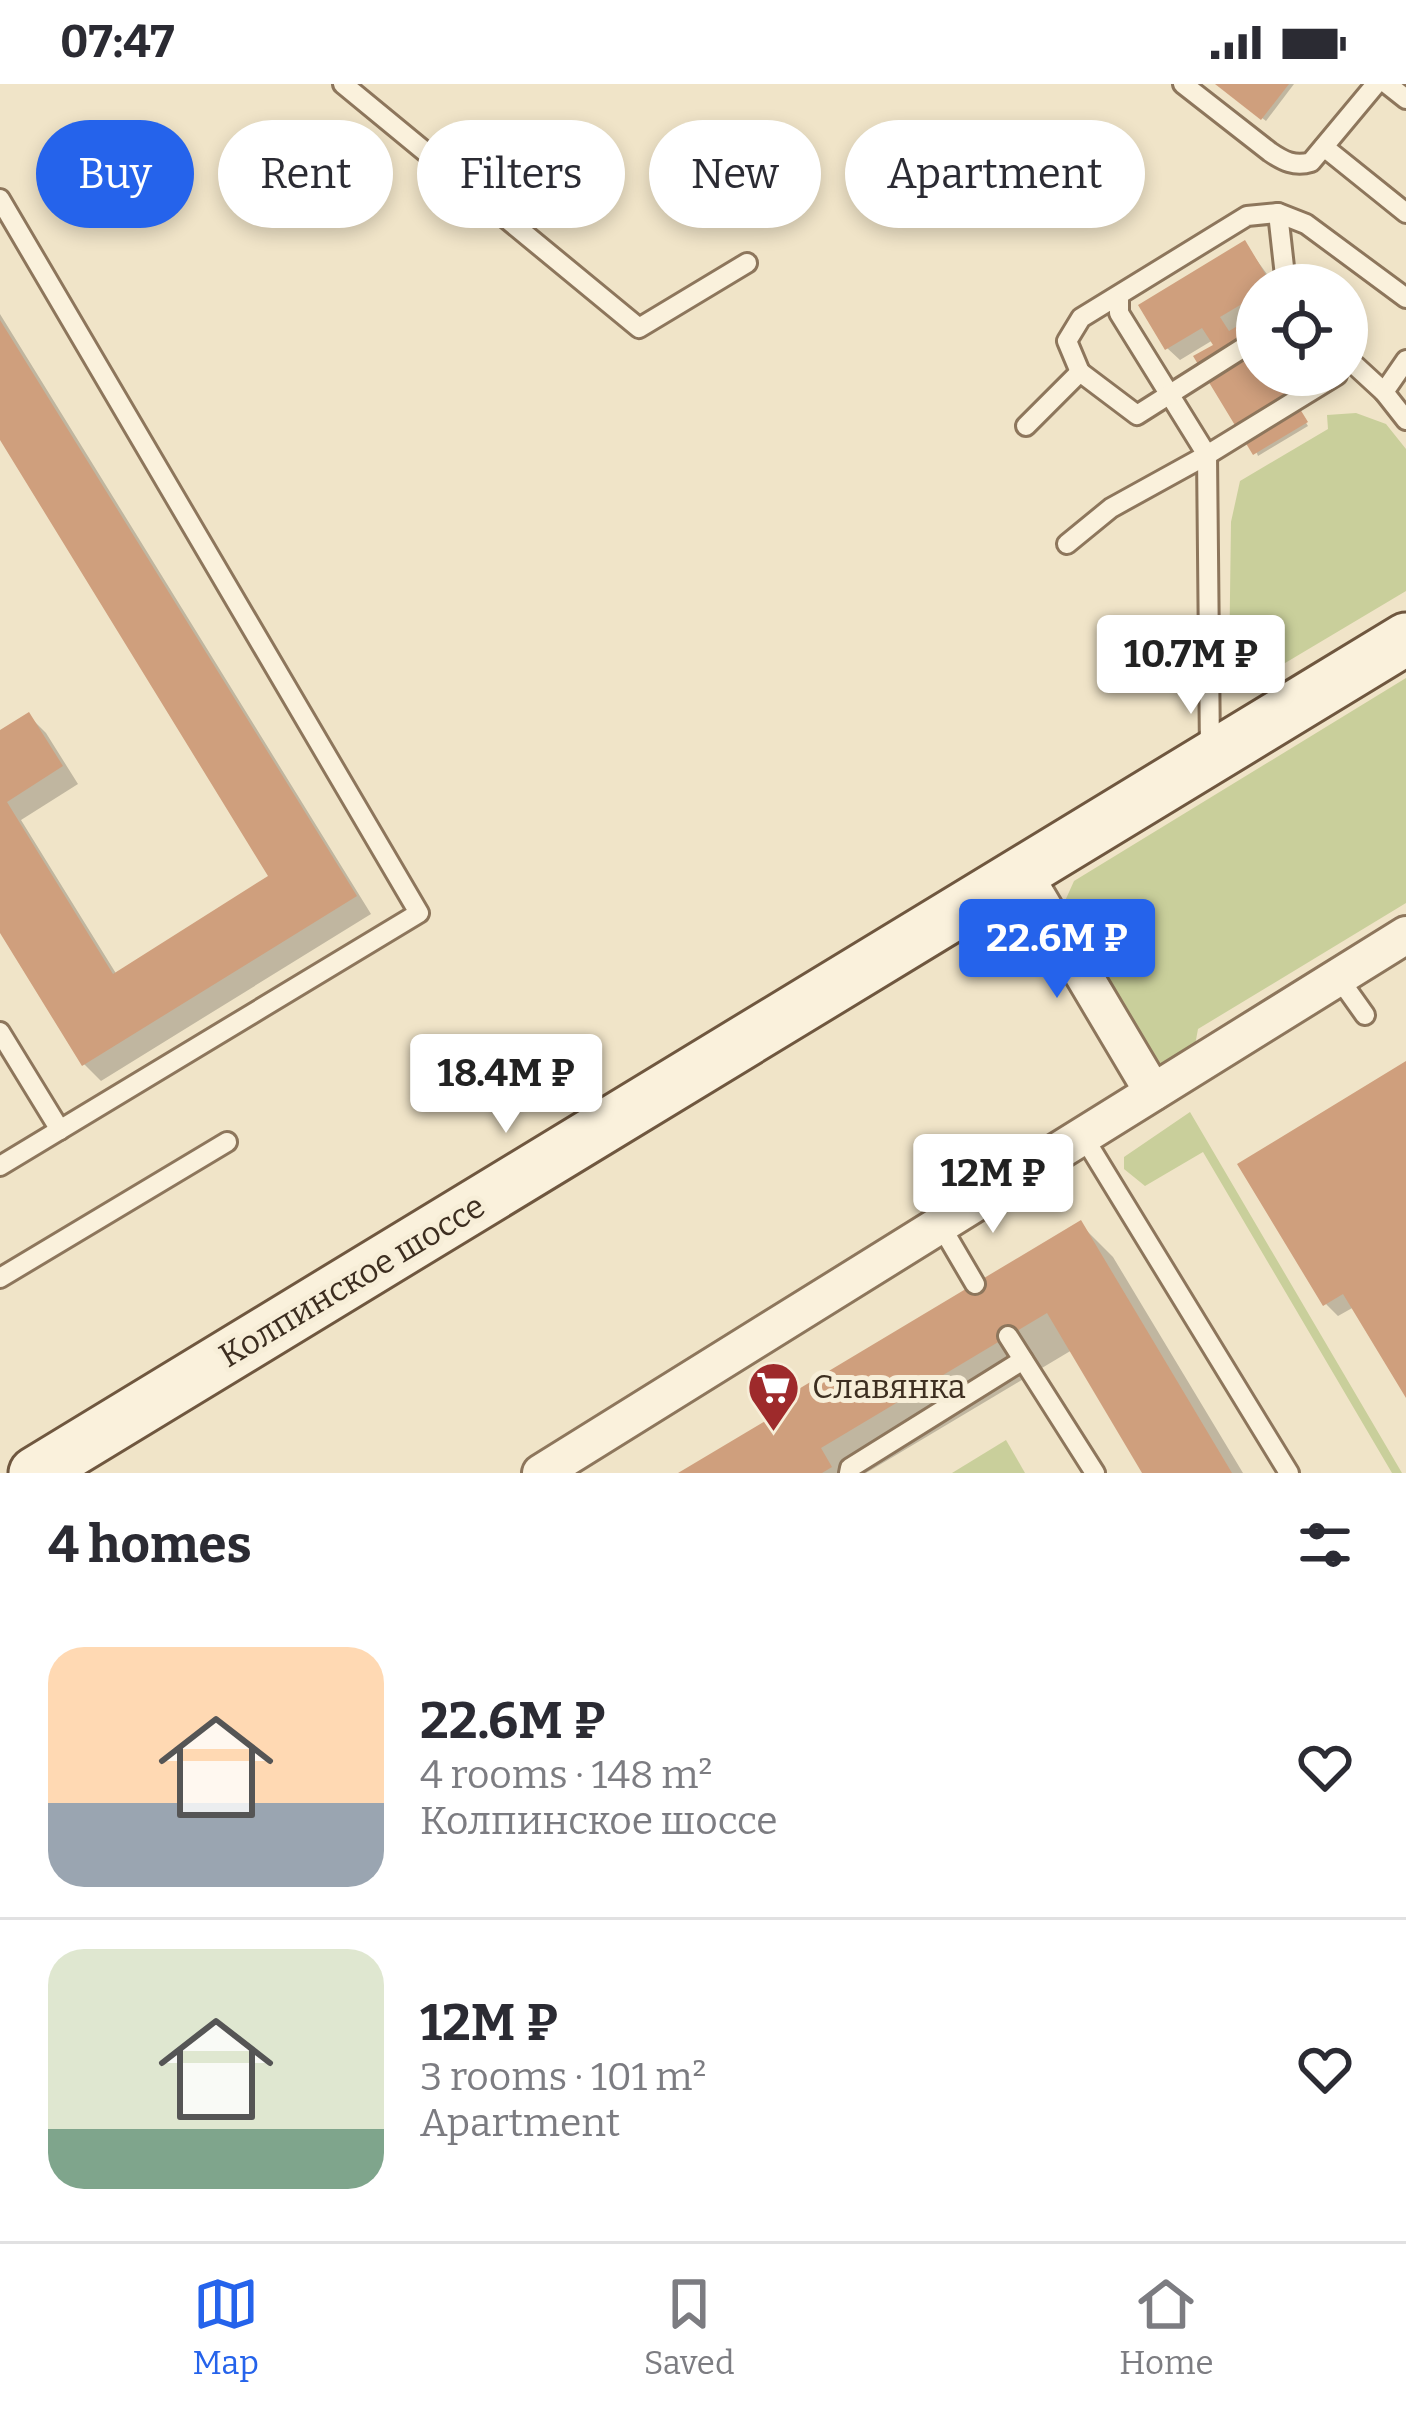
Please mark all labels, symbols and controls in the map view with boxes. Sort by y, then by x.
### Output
text: 07:47 [60,15,174,69]
chip: Buy [36,120,194,228]
chip: Rent [218,120,393,228]
chip: Filters [417,120,625,228]
chip: New [649,120,821,228]
chip: Apartment [845,120,1145,228]
map controls [1236,264,1368,396]
button: locate [1236,264,1368,396]
pin: 10.7M ₽ [1080,615,1302,717]
text: 10.7M ₽ [1124,631,1258,677]
pin: 22.6M ₽ [946,899,1168,1001]
text: 22.6M ₽ [986,915,1128,961]
pin: 18.4M ₽ [395,1034,617,1136]
text: 18.4M ₽ [437,1050,575,1096]
pin: 12M ₽ [909,1134,1077,1236]
text: 12M ₽ [940,1150,1046,1196]
street label: Колпинское шоссе [212,1186,492,1376]
supermarket icon: Славянка [745,1359,801,1433]
place label: Славянка [812,1367,966,1407]
icon: filters [1292,1512,1358,1578]
text: 4 homes [48,1514,252,1576]
text: 22.6M ₽ [420,1690,605,1752]
icon: home [144,1695,288,1839]
icon: heart [1292,1734,1358,1800]
text: 4 rooms · 148 m² [420,1752,712,1798]
text: Колпинское шоссе [420,1798,778,1844]
text: 12M ₽ [420,1992,558,2054]
icon: home [144,1997,288,2141]
icon: heart [1292,2036,1358,2102]
text: 3 rooms · 101 m² [420,2054,706,2100]
text: Apartment [420,2100,620,2146]
tab: Map [192,2271,259,2383]
tab: Saved [644,2271,734,2383]
tab: Home [1119,2271,1214,2383]

